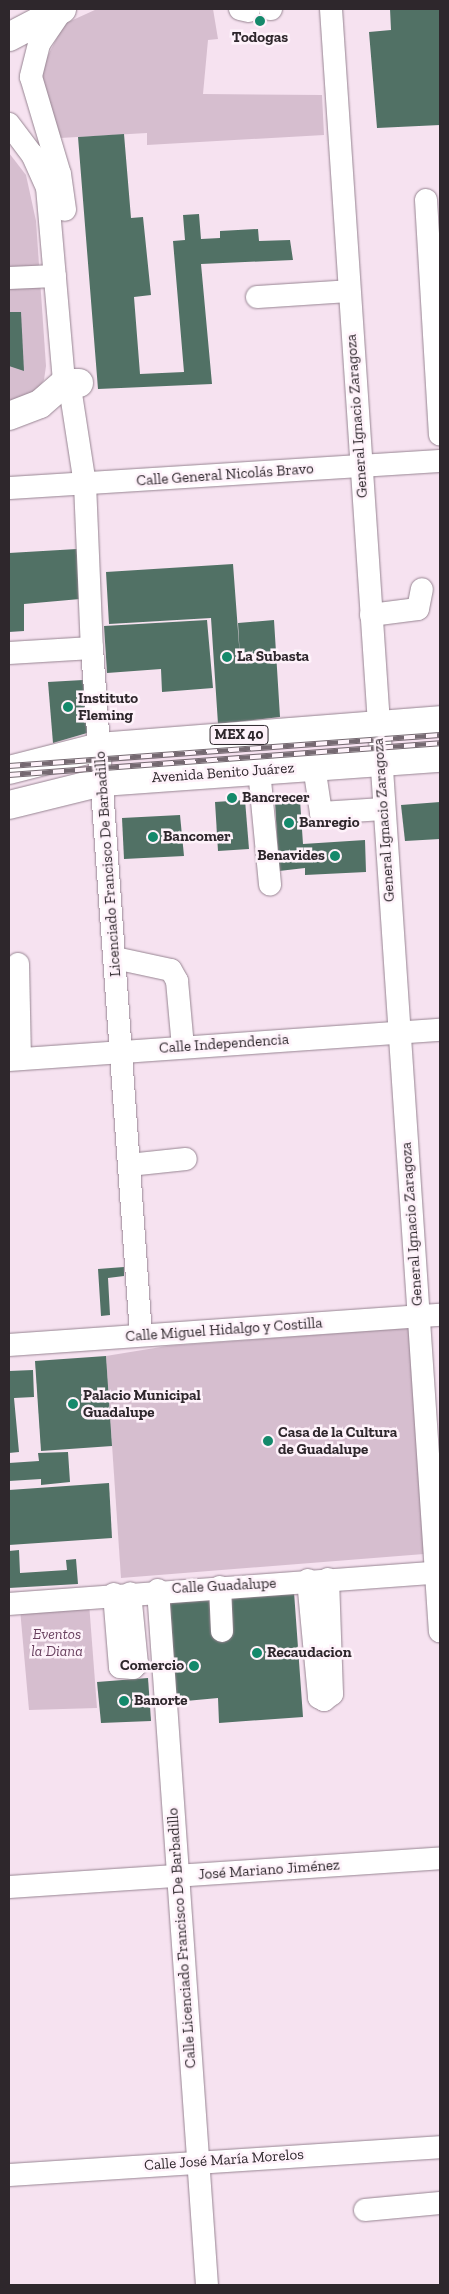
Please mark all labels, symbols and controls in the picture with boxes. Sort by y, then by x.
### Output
marker: Todogas [254,15,266,27]
place label: Todogas [232,29,288,47]
street label: General Ignacio Zaragoza [342,333,372,499]
street label: Calle General Nicolás Bravo [136,460,314,490]
place label: La Subasta [237,648,309,666]
marker: La Subasta [221,651,233,663]
place label: Instituto Fleming [78,689,138,724]
marker: Instituto Fleming [62,701,74,713]
road number: MEX 40 [209,724,269,746]
street label: General Ignacio Zaragoza [369,737,399,903]
street label: Licenciado Francisco De Barbadillo [91,751,125,977]
street label: Avenida Benito Juárez [151,759,295,787]
place label: Bancrecer [242,789,310,807]
marker: Bancrecer [226,792,238,804]
place label: Banregio [299,814,360,832]
marker: Banregio [283,817,295,829]
place label: Bancomer [163,828,231,846]
marker: Bancomer [147,831,159,843]
place label: Benavides [257,847,325,865]
marker: Benavides [329,850,341,862]
street label: Calle Independencia [158,1030,290,1058]
street label: General Ignacio Zaragoza [397,1141,427,1307]
street label: Calle Miguel Hidalgo y Costilla [125,1314,323,1346]
place label: Palacio Municipal Guadalupe [83,1386,201,1421]
marker: Palacio Municipal Guadalupe [67,1398,79,1410]
place label: Casa de la Cultura de Guadalupe [278,1423,397,1458]
marker: Casa de la Cultura de Guadalupe [262,1435,274,1447]
street label: Calle Guadalupe [171,1574,277,1598]
park label: Eventos la Diana [31,1625,83,1660]
place label: Recaudacion [267,1644,352,1662]
marker: Recaudacion [251,1647,263,1659]
place label: Comercio [120,1657,184,1675]
marker: Comercio [188,1660,200,1672]
place label: Banorte [134,1692,187,1710]
marker: Banorte [118,1695,130,1707]
street label: Calle Licenciado Francisco De Barbadillo [164,1807,200,2069]
street label: José Mariano Jiménez [197,1856,341,1884]
street label: Calle José María Morelos [143,2145,305,2175]

